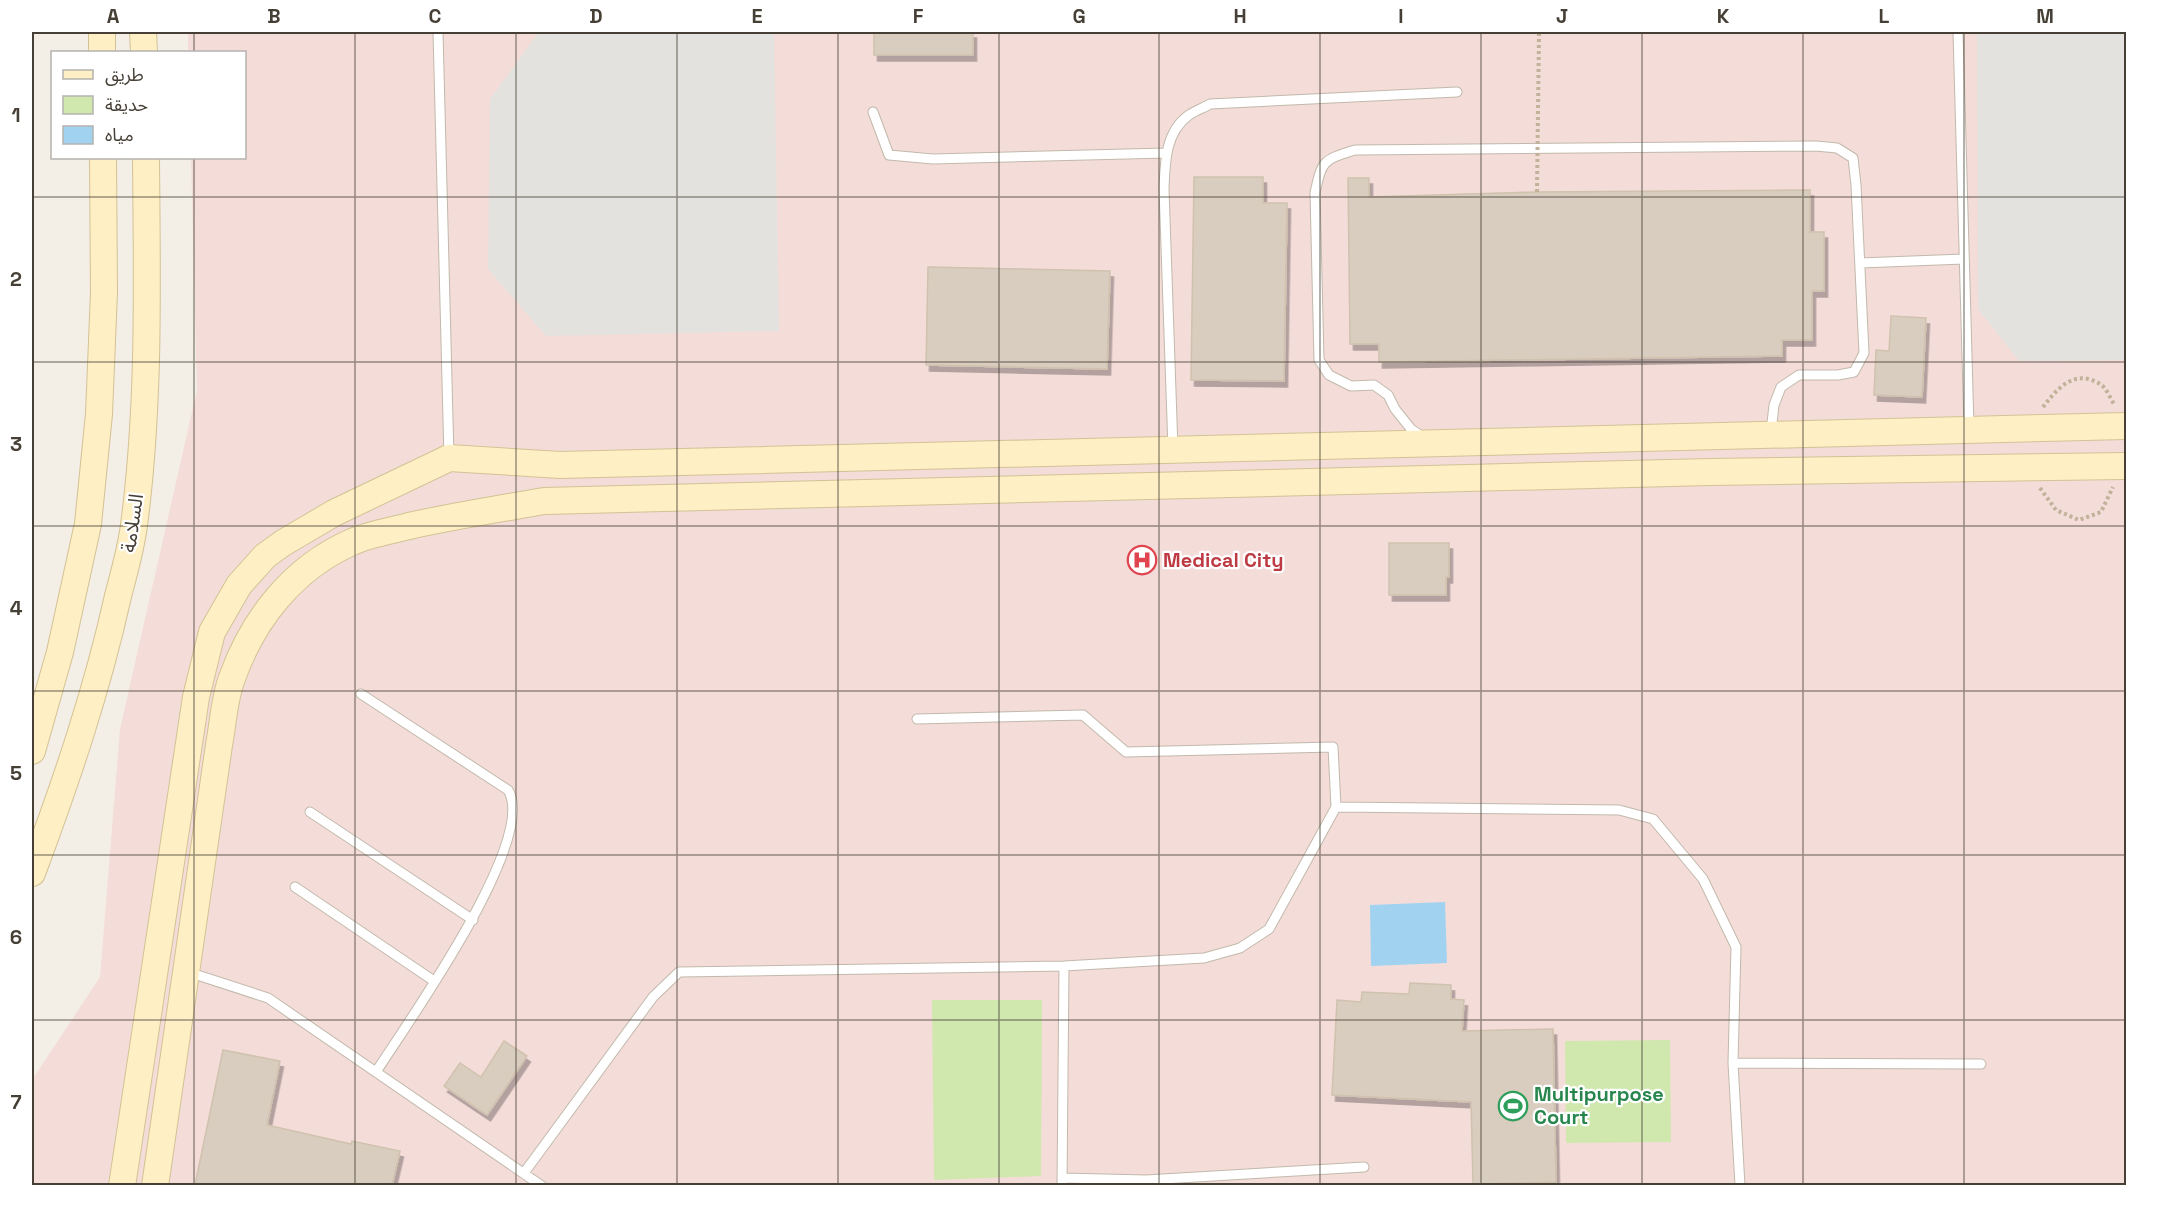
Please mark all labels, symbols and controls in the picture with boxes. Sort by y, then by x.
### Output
text: A [107,3,120,29]
text: B [267,3,281,29]
text: C [429,3,442,29]
text: D [589,3,603,29]
text: E [751,3,763,29]
text: F [913,3,924,29]
text: G [1072,3,1086,29]
text: H [1233,3,1247,29]
text: I [1398,3,1404,29]
text: J [1556,3,1568,29]
text: K [1717,3,1730,29]
text: L [1879,3,1890,29]
text: M [2036,3,2054,29]
legend [51,51,246,159]
text: طريق [105,63,144,86]
text: حديقة [105,93,148,116]
text: 1 [11,102,21,128]
text: مياه [105,123,134,146]
text: 2 [10,266,22,292]
text: 3 [10,431,22,457]
street label: السلامة [115,492,149,554]
hospital icon: Medical City [1126,544,1158,576]
place label: Medical City [1163,547,1284,573]
text: 4 [10,595,23,621]
text: 5 [10,760,22,786]
text: 6 [10,924,22,950]
place label: Multipurpose Court [1534,1081,1664,1130]
text: 7 [10,1089,22,1115]
sports icon: Multipurpose Court [1497,1090,1529,1122]

